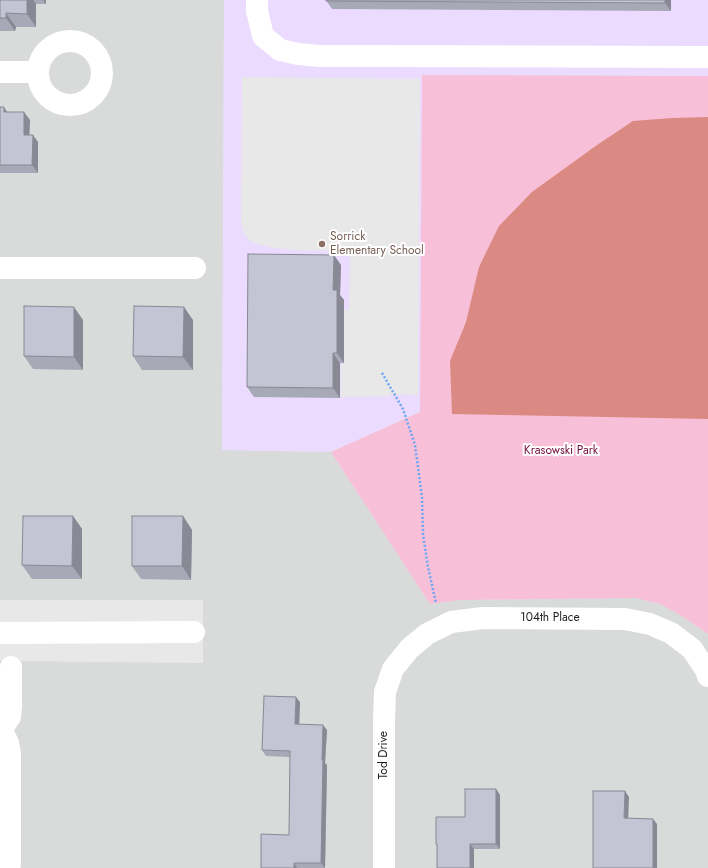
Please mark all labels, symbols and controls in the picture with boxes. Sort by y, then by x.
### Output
place label: Sorrick Elementary School [330,230,424,258]
marker: Sorrick Elementary School [317,239,327,249]
park label: Krasowski Park [524,444,598,458]
street label: 104th Place [520,611,580,625]
street label: Tod Drive [377,731,391,779]

